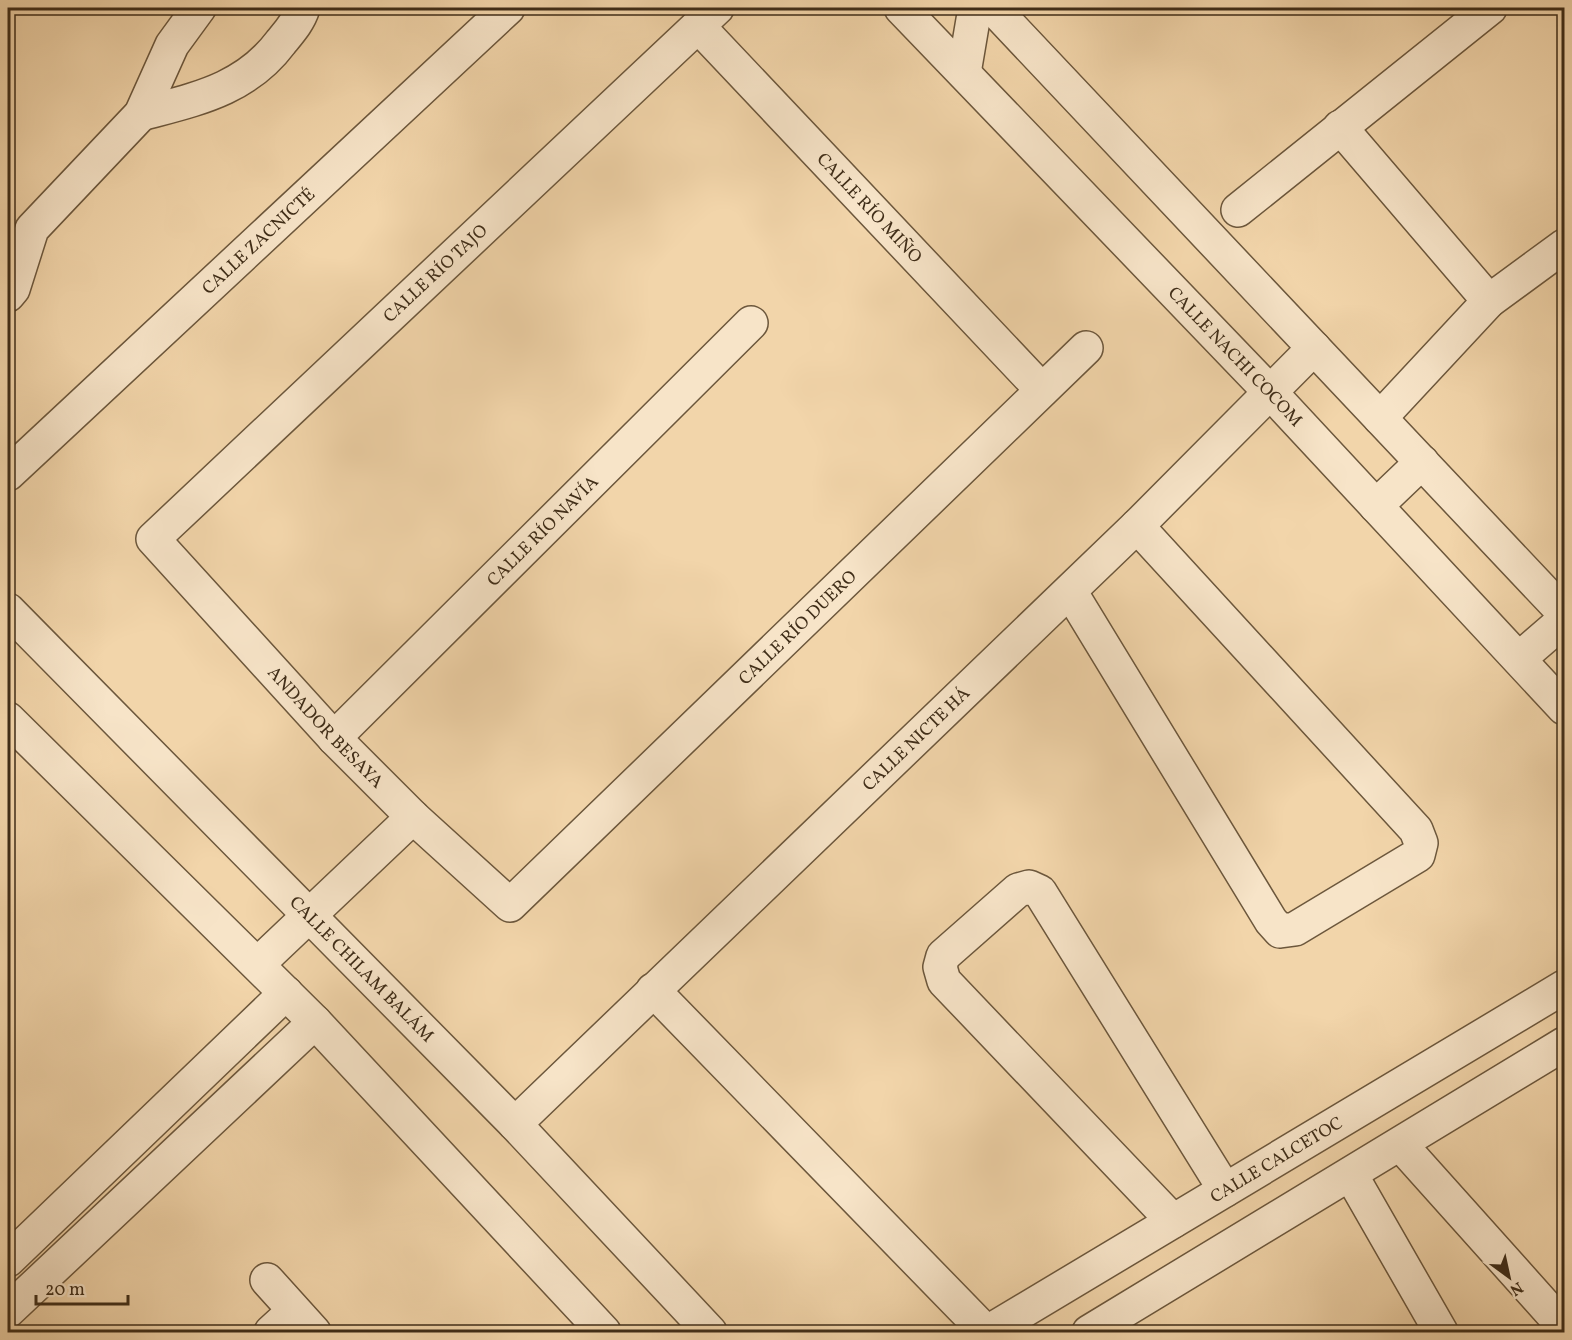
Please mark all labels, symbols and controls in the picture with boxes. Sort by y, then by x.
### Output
street label: CALLE RÍO MIÑO [810,148,927,270]
street label: CALLE ZACNICTÉ [197,183,321,301]
street label: CALLE RÍO TAJO [378,219,494,329]
street label: CALLE NACHI COCOM [1161,282,1308,433]
street label: CALLE RÍO NAVÍA [482,470,605,593]
street label: CALLE RÍO DUERO [734,565,863,691]
street label: ANDADOR BESAYA [261,661,389,795]
street label: CALLE NICTE HÁ [857,682,977,798]
street label: CALLE CHILAM BALÁM [283,891,439,1049]
street label: CALLE CALCETOC [1206,1111,1348,1210]
north arrow [1479,1247,1539,1307]
scale bar [36,1268,128,1306]
text: N [1505,1276,1527,1300]
text: 20 m [45,1278,85,1303]

